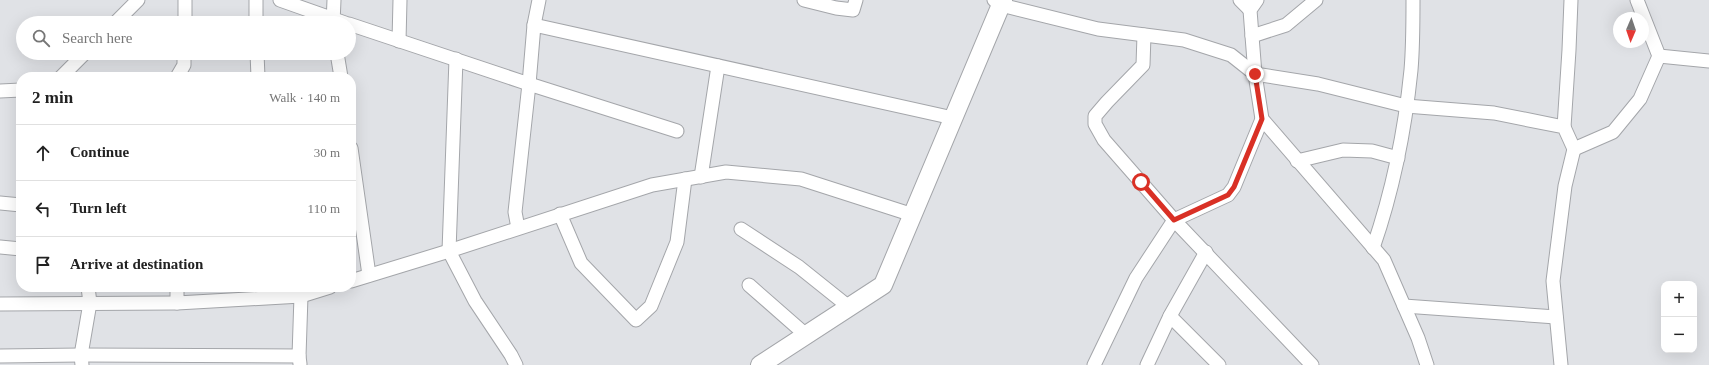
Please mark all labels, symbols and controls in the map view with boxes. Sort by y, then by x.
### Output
north arrow [1613,12,1649,48]
search box [16,16,356,60]
icon: search [30,27,52,49]
text: Search here [62,30,132,46]
route end [1246,65,1264,83]
text: 2 min [32,88,73,107]
text: Walk · 140 m [269,90,340,105]
icon: ahead [32,142,54,164]
text: Continue [70,144,129,160]
text: 30 m [314,145,340,160]
route start [1132,173,1150,191]
icon: left [32,198,54,220]
text: Turn left [70,200,127,216]
text: 110 m [308,201,340,216]
icon: arrive [32,254,54,276]
text: Arrive at destination [70,256,203,272]
map controls [1661,281,1697,353]
button: + [1661,281,1697,317]
button: − [1661,317,1697,353]

